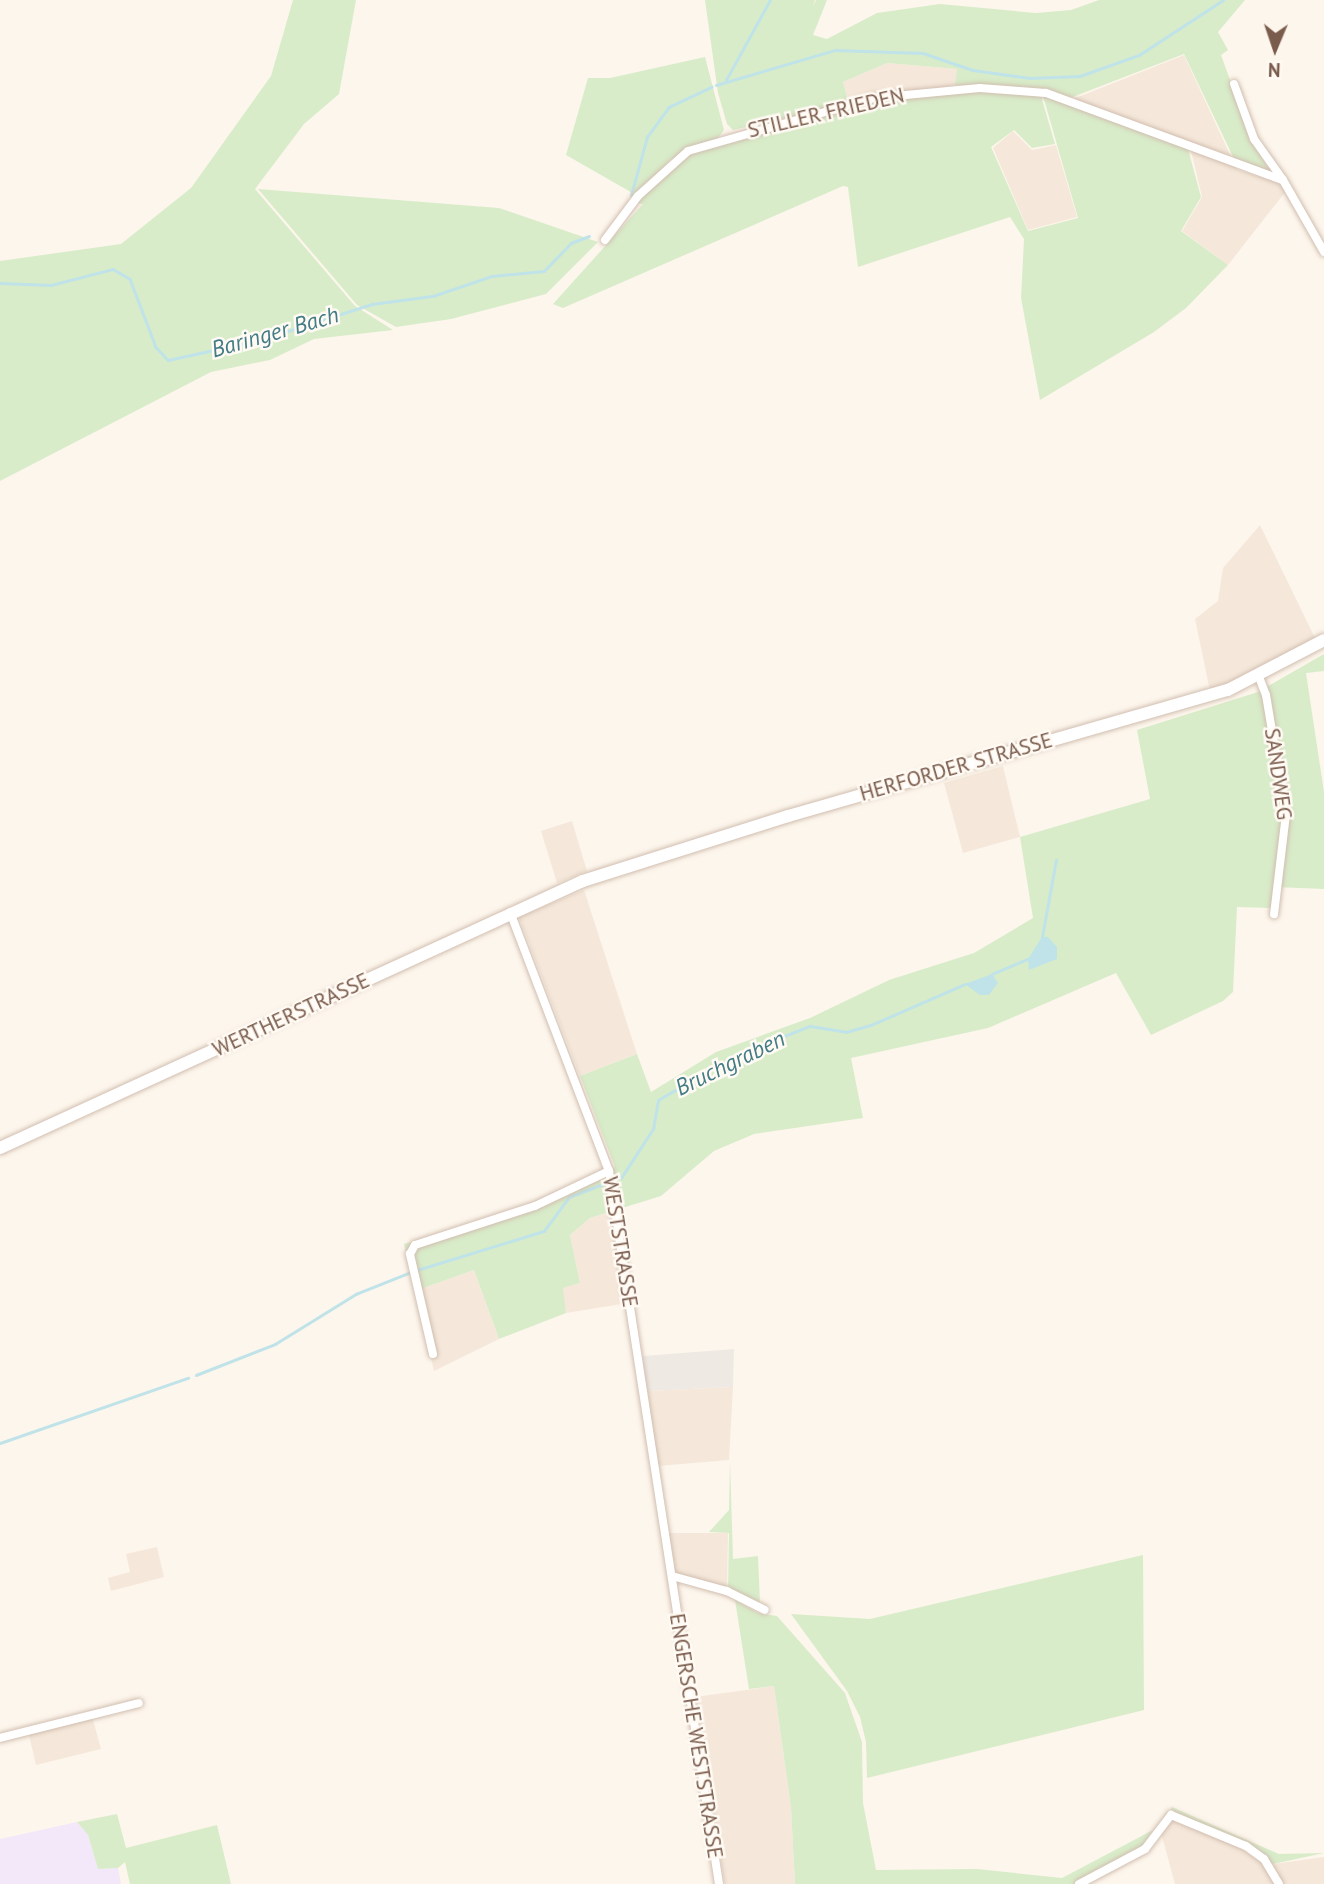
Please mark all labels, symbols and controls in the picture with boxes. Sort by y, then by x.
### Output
north arrow [1240,14,1310,84]
text: N [1268,58,1281,82]
street label: STILLER FRIEDEN [745,83,907,143]
water label: Baringer Bach [208,301,342,363]
street label: HERFORDER STRASSE [857,727,1055,807]
street label: SANDWEG [1259,727,1297,821]
street label: WERTHERSTRASSE [209,968,373,1062]
water label: Bruchgraben [671,1025,789,1101]
street label: WESTSTRASSE [597,1175,643,1309]
street label: ENGERSCHE WESTSTRASSE [664,1611,728,1861]

